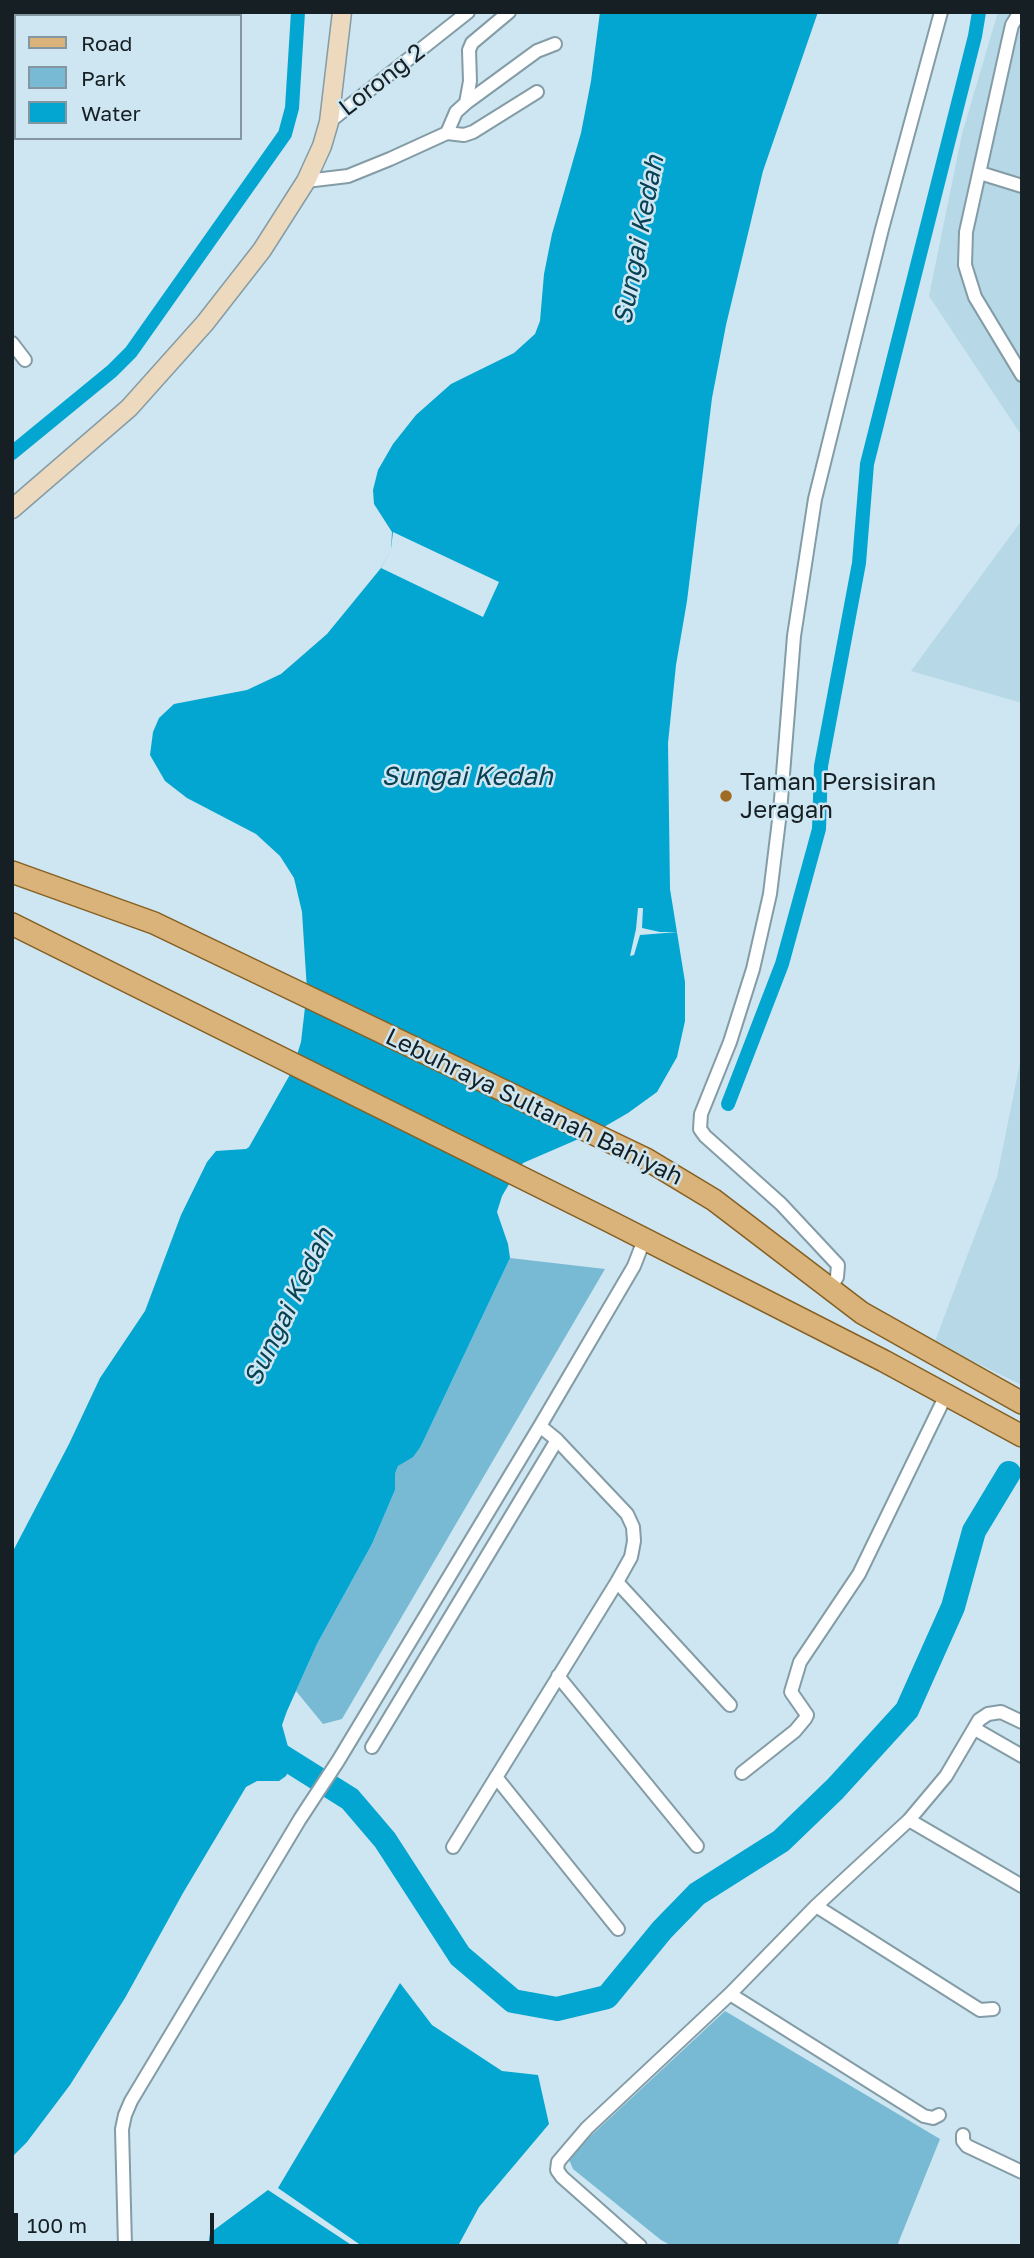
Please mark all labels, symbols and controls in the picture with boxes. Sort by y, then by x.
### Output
legend [14,14,242,140]
text: Road [81,30,132,56]
street label: Lorong 2 [333,38,431,122]
text: Park [81,65,126,91]
text: Water [81,100,141,126]
water label: Sungai Kedah [607,153,671,327]
water label: Sungai Kedah [381,761,553,793]
place label: Taman Persisiran Jeragan [740,768,936,824]
marker: Taman Persisiran Jeragan [718,788,734,804]
street label: Lebuhraya Sultanah Bahiyah [381,1022,687,1192]
water label: Sungai Kedah [237,1223,341,1391]
scale bar [18,2198,217,2242]
text: 100 m [27,2212,87,2238]

